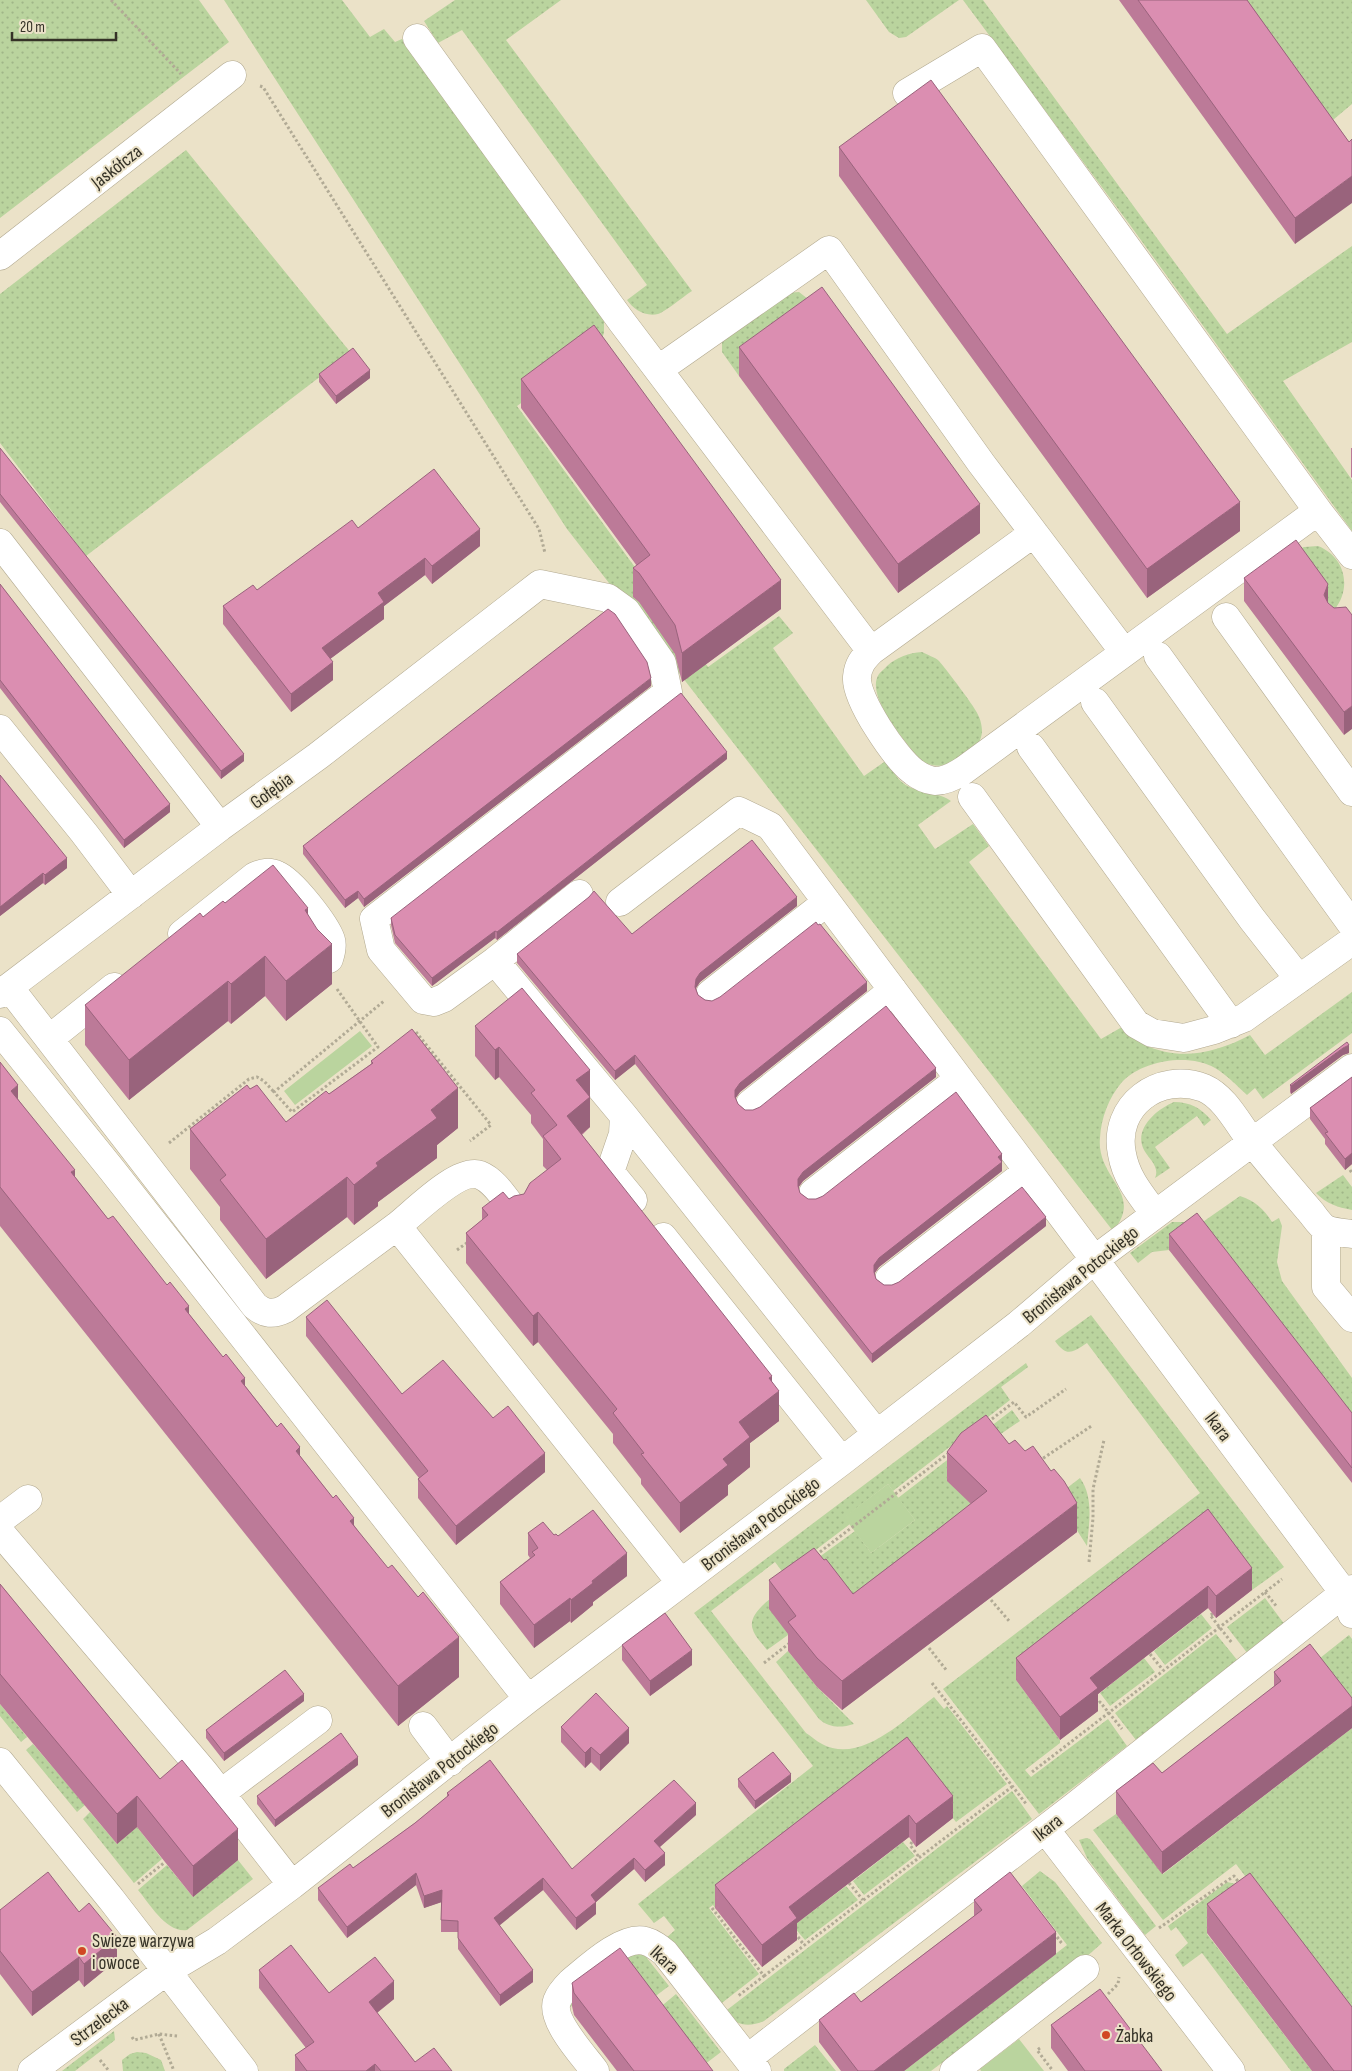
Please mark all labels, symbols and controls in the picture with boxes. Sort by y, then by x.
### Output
scale bar [12,10,116,42]
text: 20 m [20,18,45,37]
street label: Jaskółcza [86,140,147,195]
street label: Gołębia [246,768,298,814]
street label: Bronisława Potockiego [1018,1221,1143,1329]
street label: Ikara [1199,1408,1236,1446]
street label: Bronisława Potockiego [697,1472,825,1576]
street label: Bronisława Potockiego [377,1717,503,1823]
street label: Ikara [1029,1810,1067,1847]
street label: Marka Orłowskiego [1090,1898,1182,2006]
place label: Swieze warzywa i owoce [92,1930,194,1975]
street label: Ikara [645,1941,683,1979]
marker: Swieze warzywa i owoce [76,1945,88,1957]
street label: Strzelecka [66,1993,134,2052]
place label: Żabka [1116,2025,1153,2048]
marker: Żabka [1100,2029,1112,2041]

